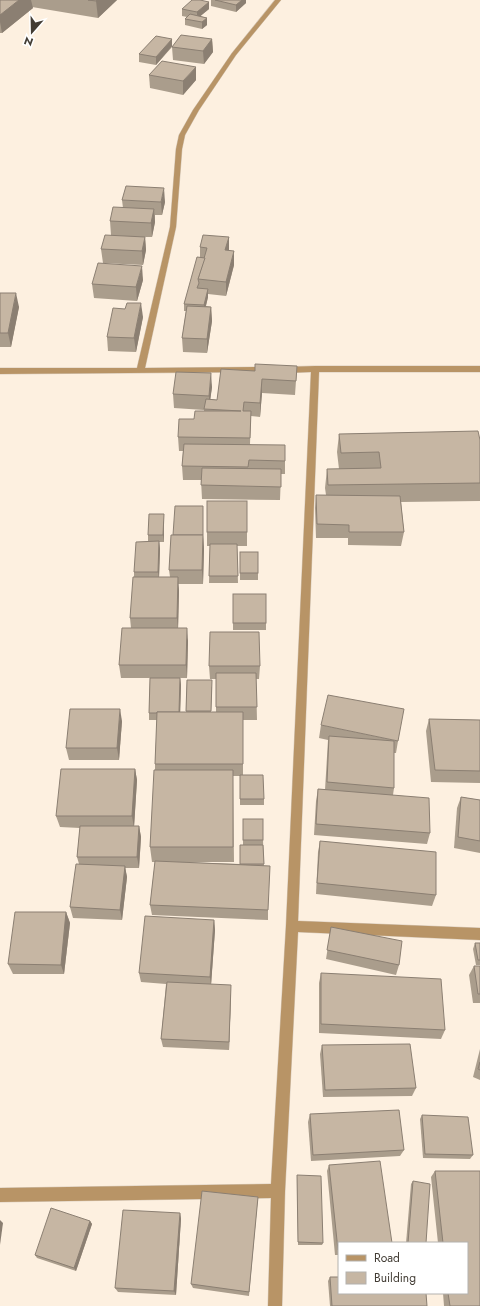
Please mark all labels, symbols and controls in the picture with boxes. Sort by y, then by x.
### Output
north arrow [12,12,52,52]
text: N [22,32,35,50]
legend [338,1242,468,1294]
text: Road [374,1249,400,1267]
text: Building [374,1269,416,1287]

